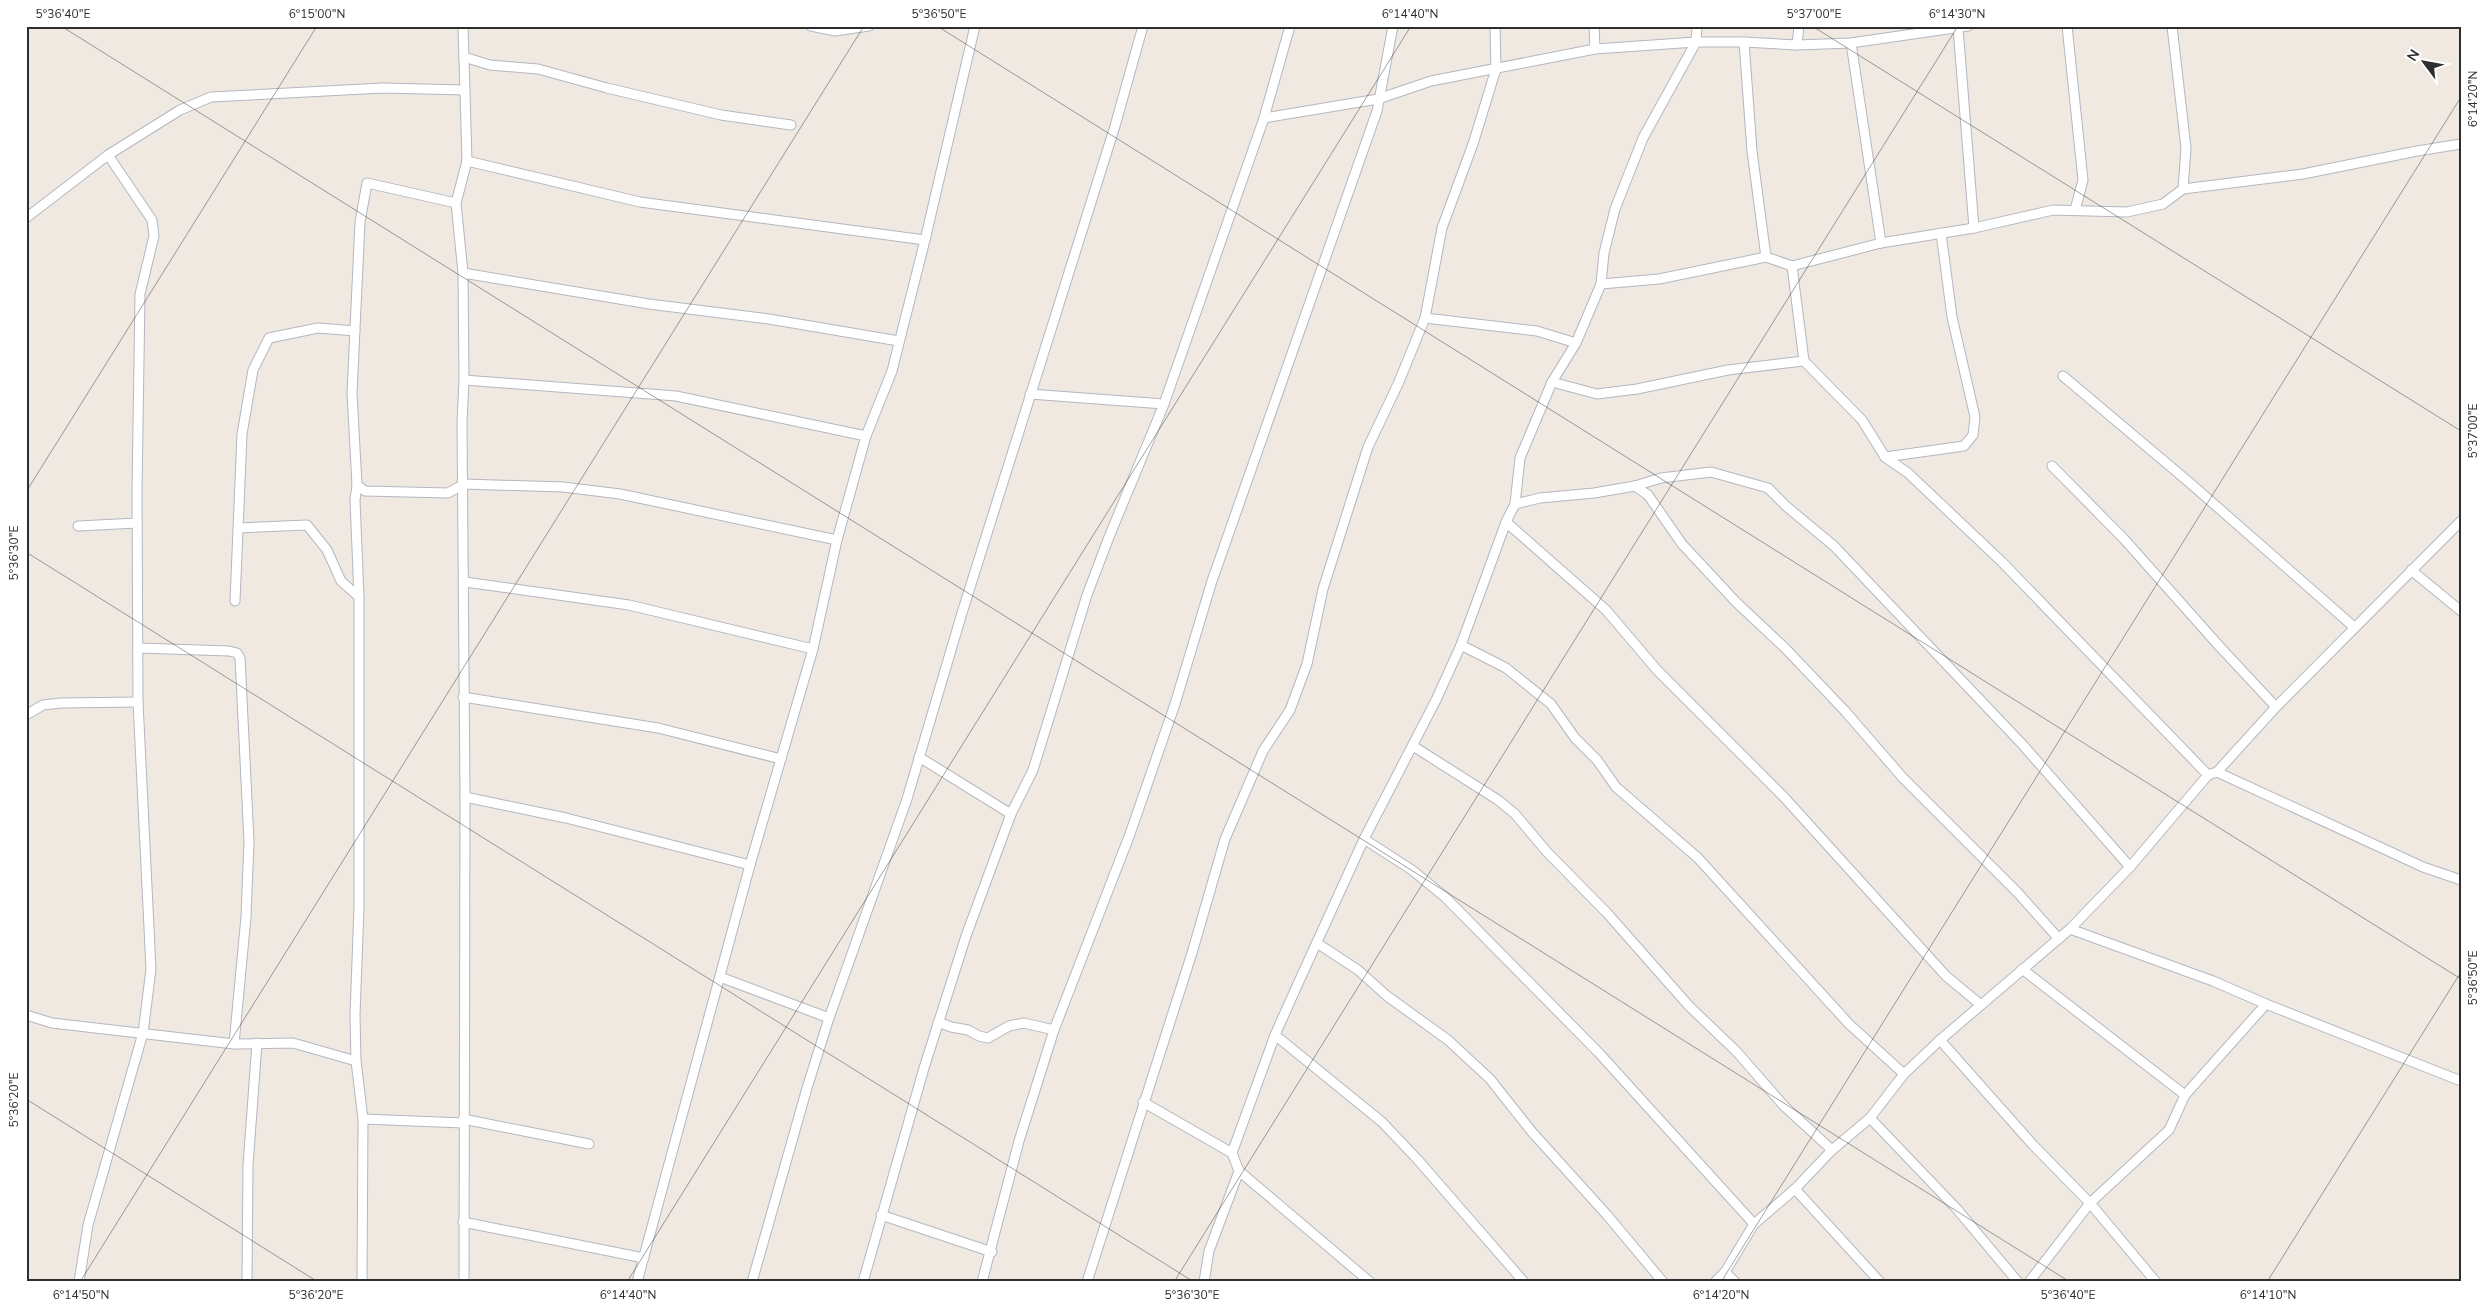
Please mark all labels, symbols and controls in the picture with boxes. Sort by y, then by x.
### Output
text: 5°36'40"E [36,6,90,22]
text: 6°15'00"N [289,6,345,22]
text: 5°36'50"E [912,6,966,22]
text: 6°14'40"N [1382,6,1438,22]
text: 5°37'00"E [1787,6,1841,22]
text: 6°14'30"N [1929,6,1985,22]
north arrow [2400,38,2450,88]
text: N [2403,46,2424,65]
text: 6°14'20"N [2465,71,2481,127]
text: 5°37'00"E [2465,404,2481,458]
text: 5°36'30"E [6,526,22,580]
text: 5°36'50"E [2465,951,2481,1005]
text: 5°36'20"E [6,1073,22,1127]
text: 6°14'50"N [53,1287,109,1303]
text: 5°36'20"E [289,1287,343,1303]
text: 6°14'40"N [600,1287,656,1303]
text: 5°36'30"E [1165,1287,1219,1303]
text: 6°14'20"N [1693,1287,1749,1303]
text: 5°36'40"E [2041,1287,2095,1303]
text: 6°14'10"N [2240,1287,2296,1303]

